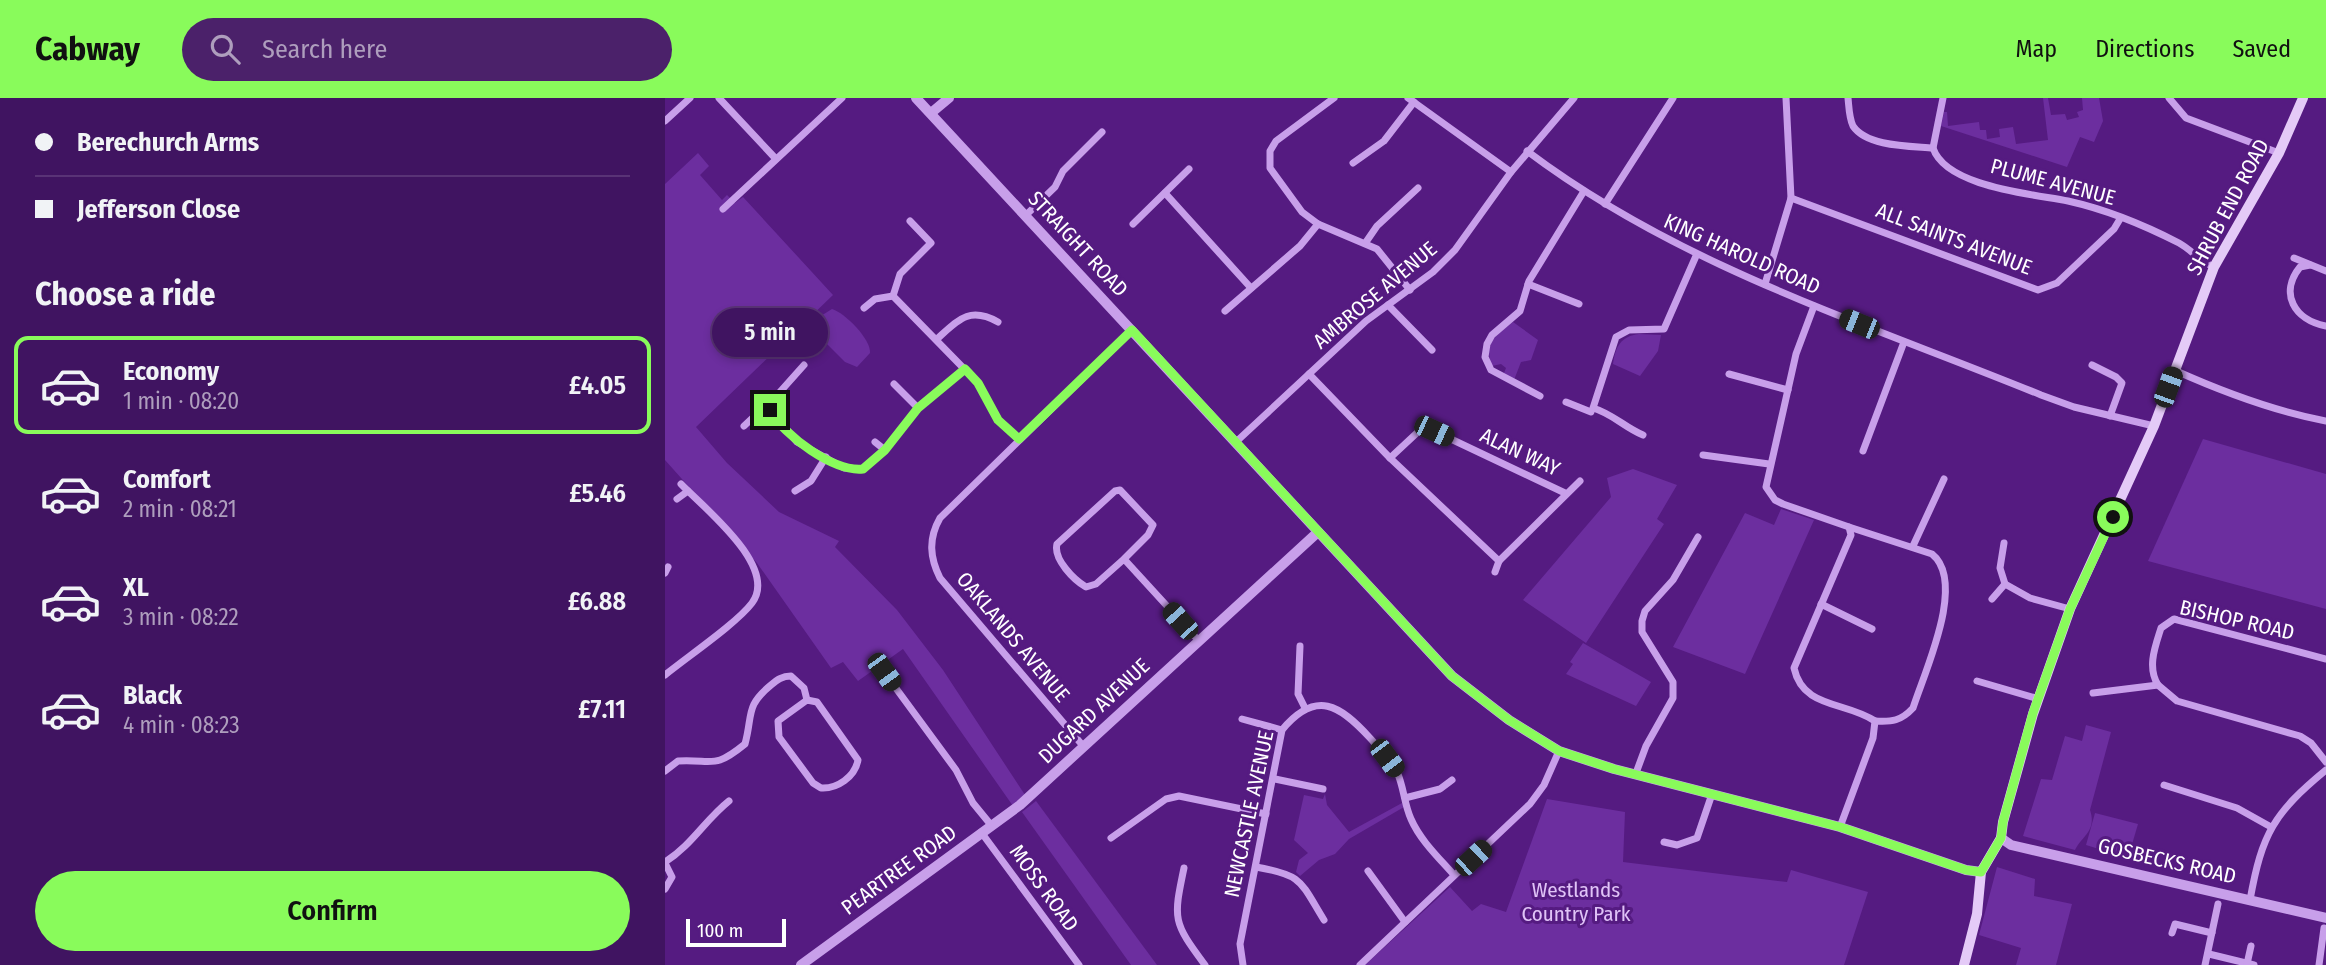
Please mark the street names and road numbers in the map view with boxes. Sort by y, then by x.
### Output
street label: SHRUB END ROAD [2181,134,2275,280]
street label: PLUME AVENUE [1988,153,2118,211]
street label: STRAIGHT ROAD [1023,186,1133,302]
street label: ALL SAINTS AVENUE [1872,197,2036,281]
street label: KING HAROLD ROAD [1660,208,1824,300]
street label: AMBROSE AVENUE [1308,236,1442,354]
street label: ALAN WAY [1476,422,1565,482]
street label: OAKLANDS AVENUE [951,567,1075,708]
street label: BISHOP ROAD [2177,594,2297,646]
street label: DUGARD AVENUE [1033,653,1155,769]
street label: NEWCASTLE AVENUE [1219,728,1279,900]
street label: PEARTREE ROAD [836,819,962,921]
street label: GOSBECKS ROAD [2095,832,2239,890]
street label: MOSS ROAD [1004,840,1084,936]

